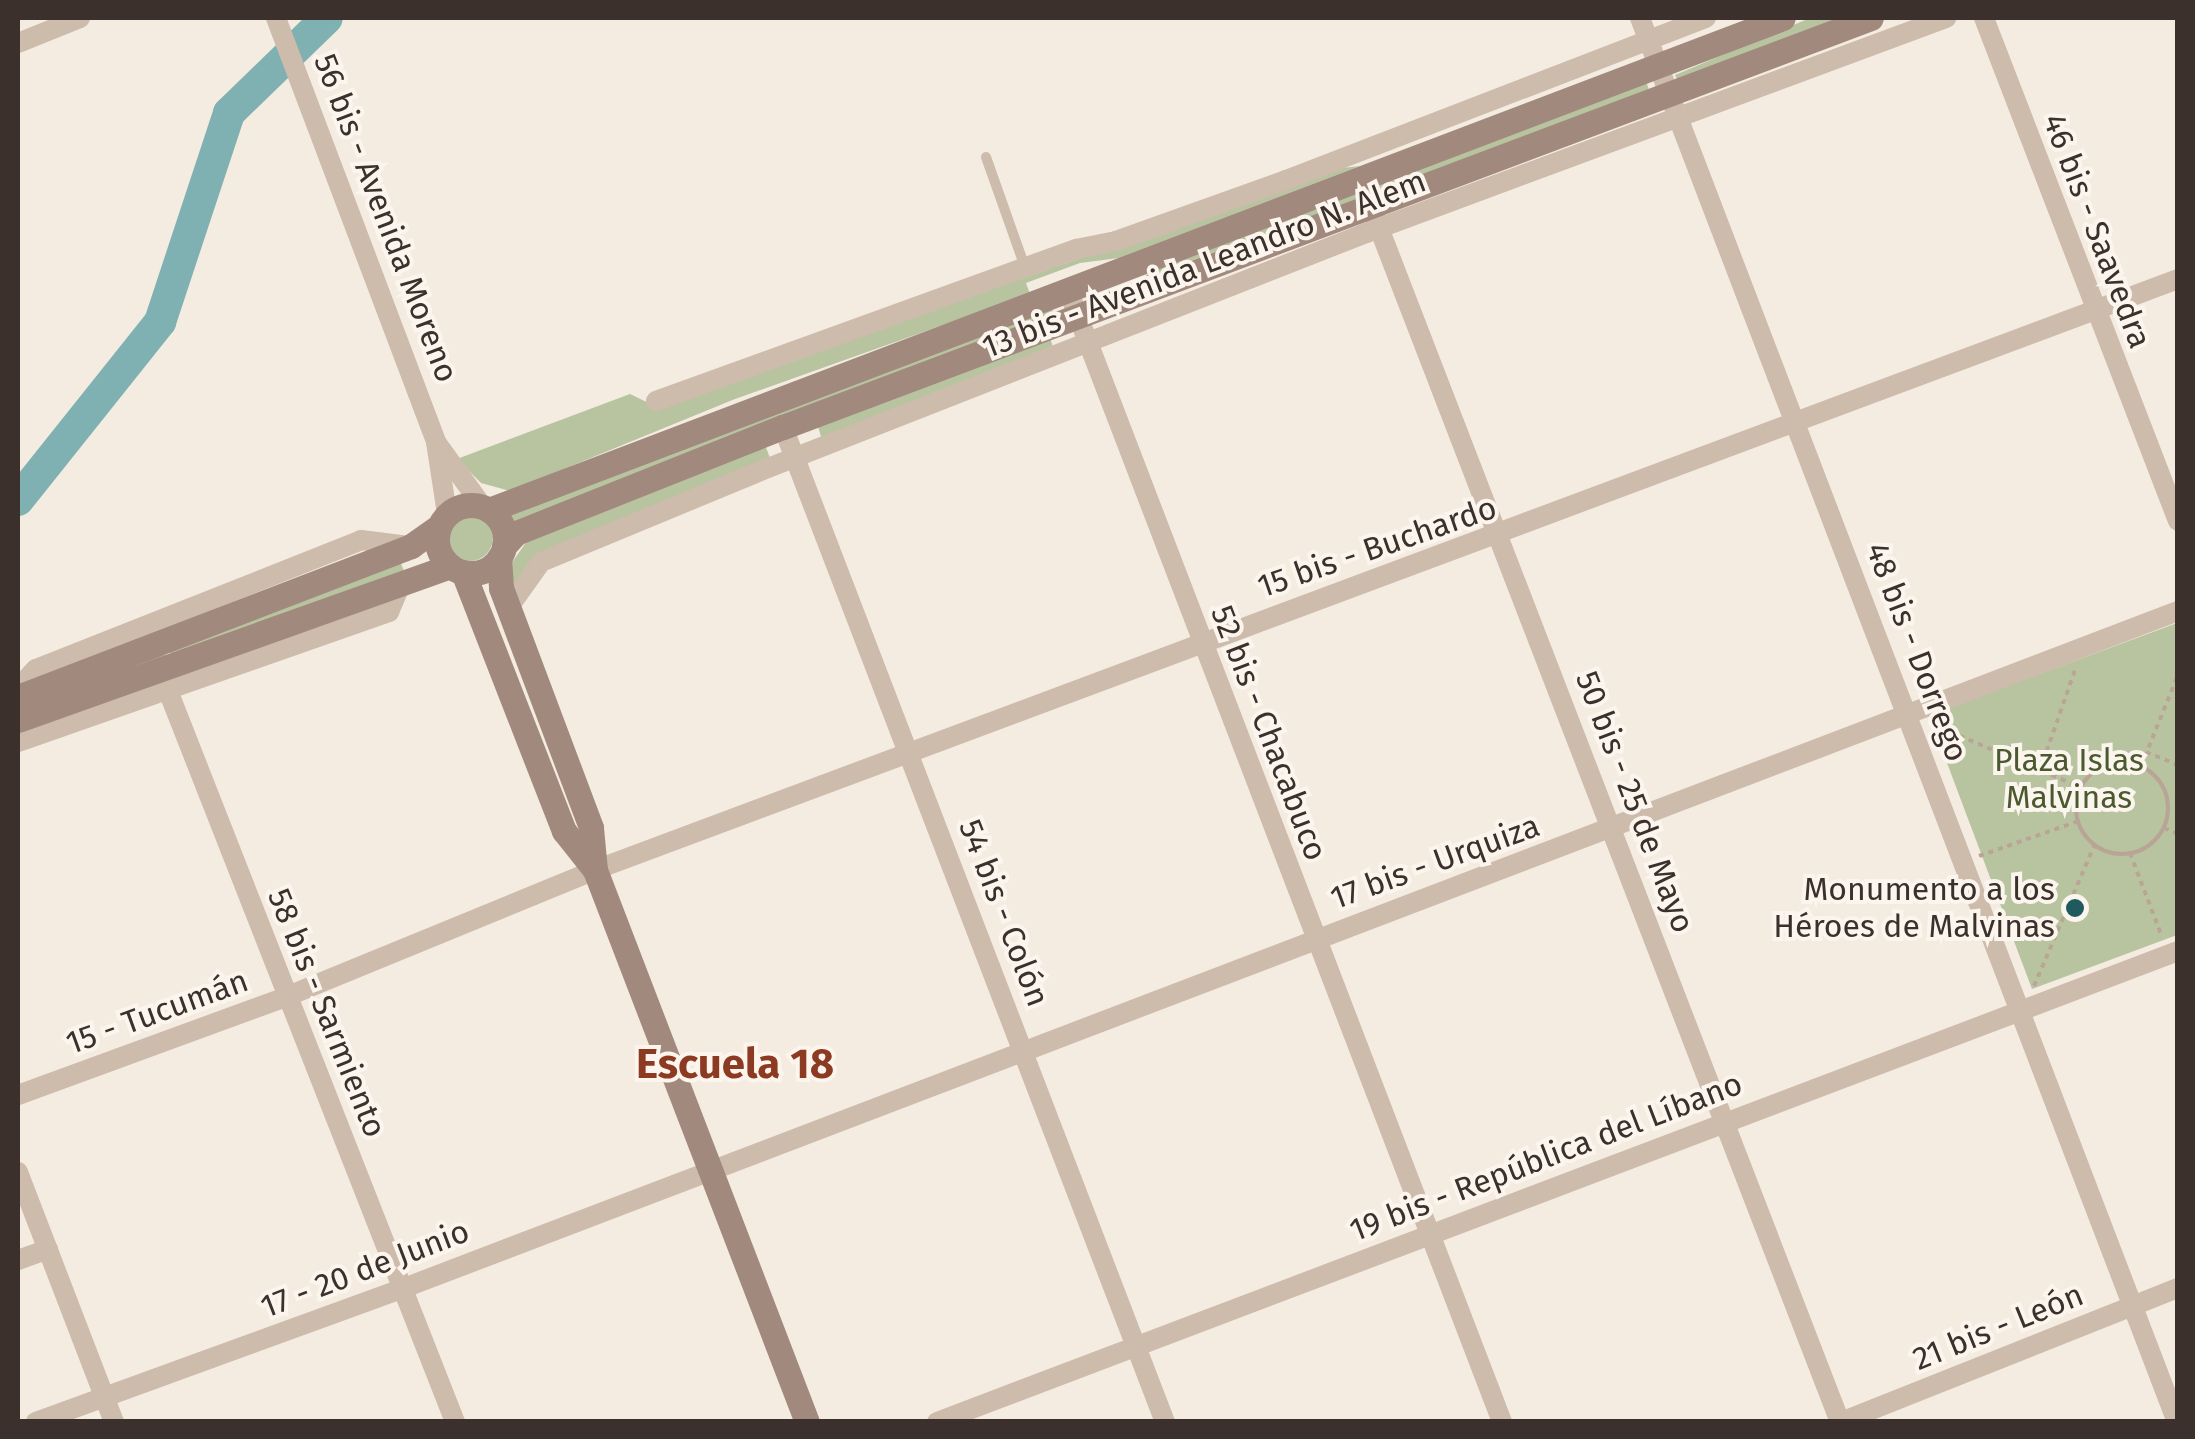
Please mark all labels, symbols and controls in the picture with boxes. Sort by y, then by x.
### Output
street label: 56 bis - Avenida Moreno [306,48,466,388]
street label: 46 bis - Saavedra [2035,108,2159,354]
street label: 13 bis - Avenida Leandro N. Alem [977,162,1431,366]
street label: 15 bis - Buchardo [1253,488,1501,606]
street label: 48 bis - Dorrego [1858,537,1976,767]
street label: 52 bis - Chacabuco [1203,600,1335,866]
street label: 50 bis - 25 de Mayo [1567,666,1703,938]
park label: Plaza Islas Malvinas [1994,742,2144,817]
street label: 17 bis - Urquiza [1325,806,1545,918]
street label: 54 bis - Colón [951,814,1057,1012]
place label: Monumento a los Héroes de Malvinas [1773,871,2055,946]
street label: 58 bis - Sarmiento [260,883,394,1143]
marker: Monumento a los Héroes de Malvinas [2064,897,2086,919]
street label: 15 - Tucumán [61,961,253,1063]
district label: Escuela 18 [636,1039,834,1089]
street label: 19 bis - República del Líbano [1344,1064,1748,1250]
street label: 17 - 20 de Junio [255,1212,475,1326]
street label: 21 bis - León [1907,1275,2089,1379]

